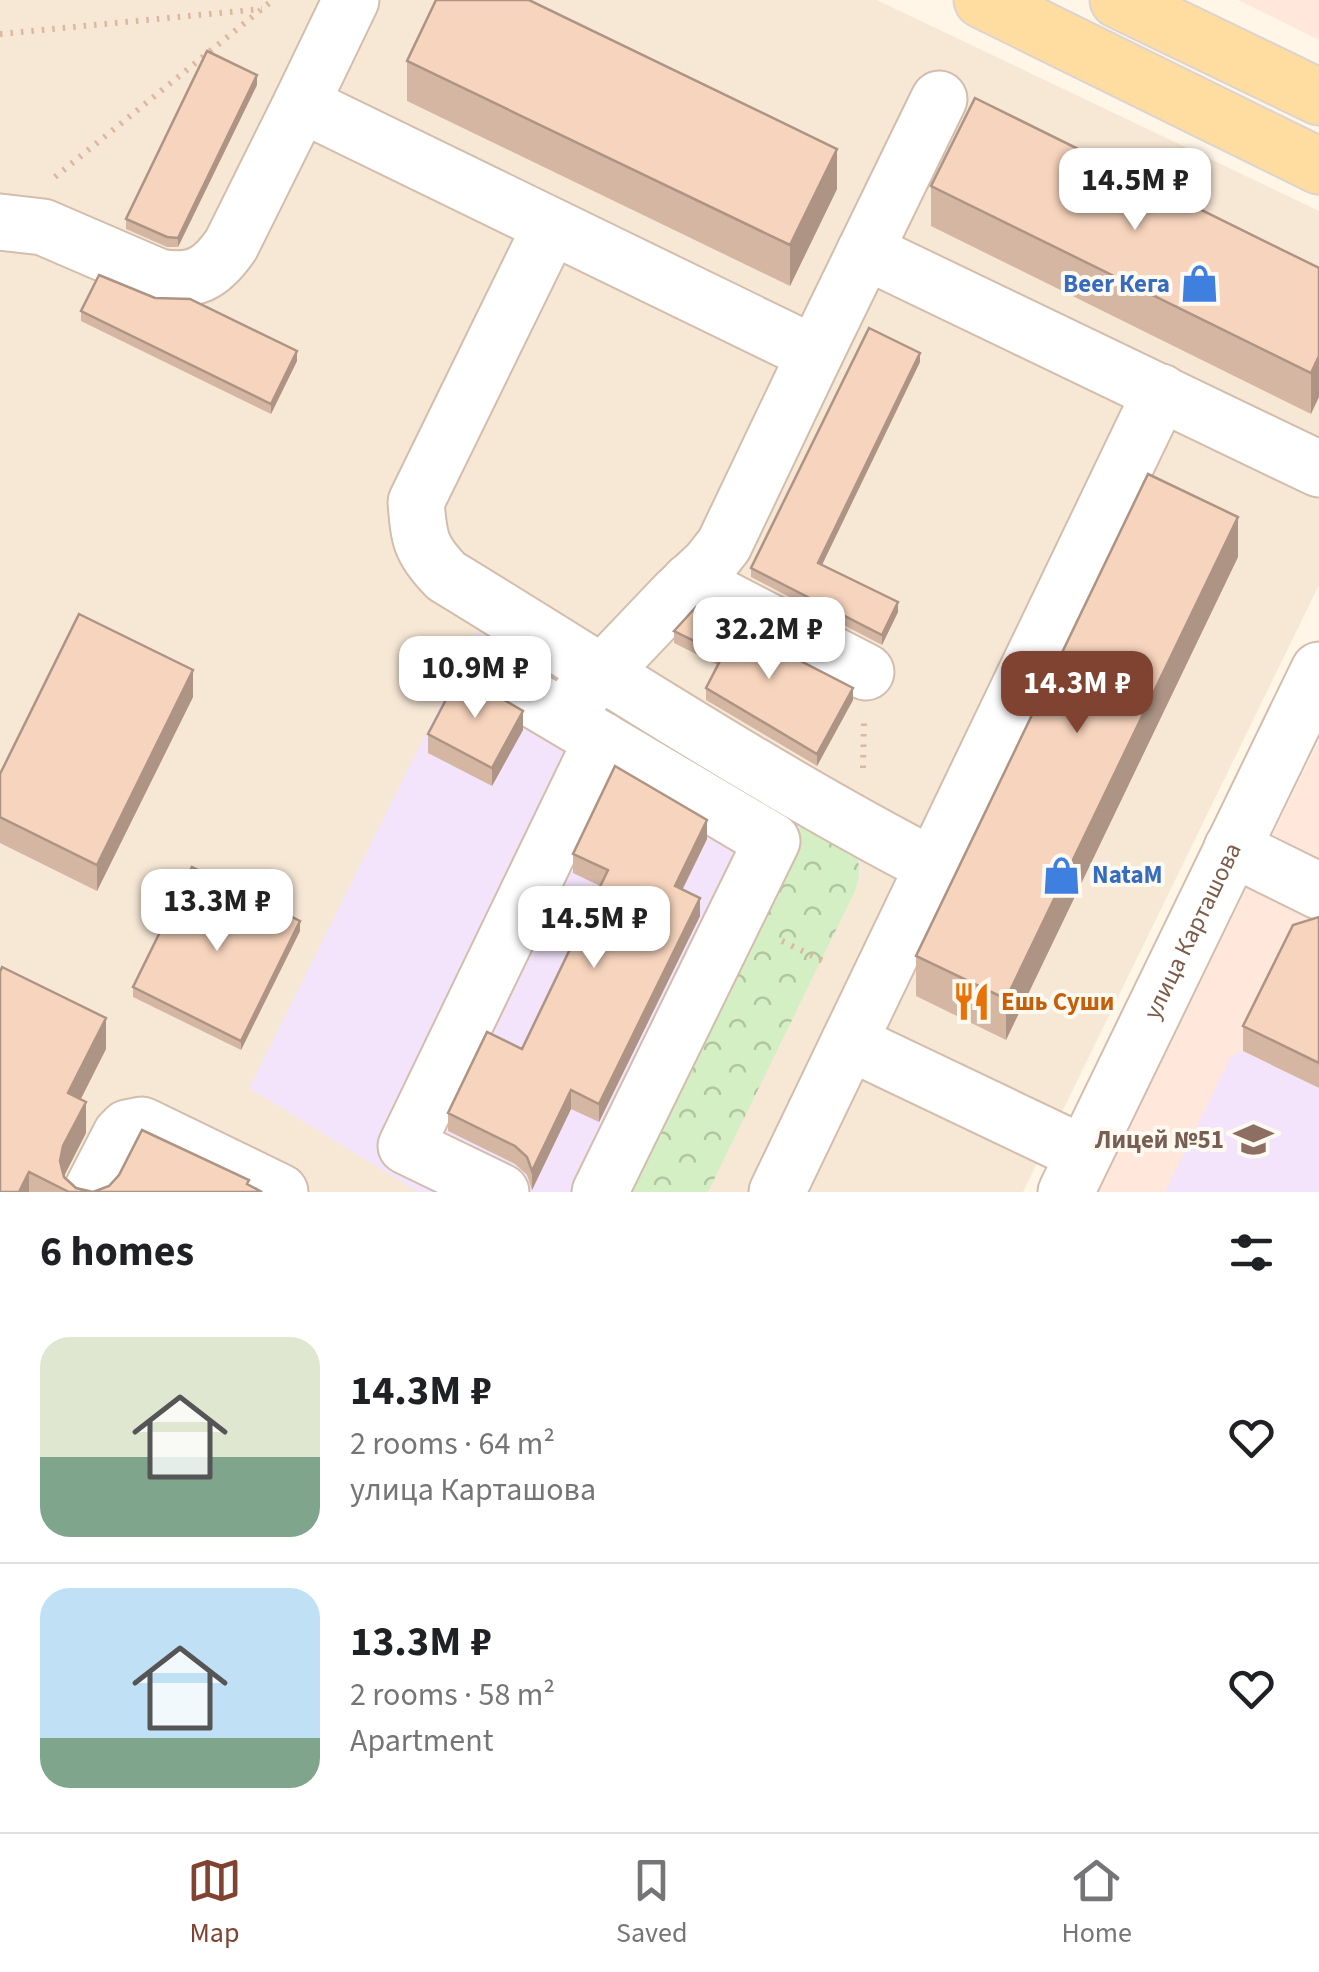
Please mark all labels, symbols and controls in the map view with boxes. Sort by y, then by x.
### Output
pin: 14.5M ₽ [1043,148,1227,233]
text: 14.5M ₽ [1081,157,1189,203]
shop icon: Beer Кега [1179,263,1221,305]
place label: Beer Кега [1063,266,1170,302]
pin: 32.2M ₽ [677,597,861,682]
text: 32.2M ₽ [715,606,823,652]
pin: 10.9M ₽ [383,636,567,721]
text: 10.9M ₽ [421,645,529,691]
pin: 14.3M ₽ [985,651,1169,736]
text: 14.3M ₽ [1023,660,1131,706]
street label: улица Карташова [1134,837,1251,1025]
shop icon: NataM [1041,854,1083,896]
place label: NataM [1092,857,1163,893]
pin: 13.3M ₽ [125,869,309,954]
text: 13.3M ₽ [163,878,271,924]
pin: 14.5M ₽ [502,886,686,971]
text: 14.5M ₽ [540,895,648,941]
restaurant icon: Ешь Суши [950,981,992,1023]
place label: Ешь Суши [1001,984,1114,1020]
school or university icon: Лицей №51 [1233,1119,1275,1161]
place label: Лицей №51 [1094,1122,1224,1158]
text: 6 homes [40,1222,194,1282]
icon: filters [1224,1225,1279,1280]
text: 14.3M ₽ [350,1361,492,1421]
icon: home [120,1377,240,1497]
icon: heart [1224,1410,1279,1465]
text: 2 rooms · 64 m² [350,1421,555,1467]
text: улица Карташова [350,1467,596,1513]
text: 13.3M ₽ [350,1612,492,1672]
icon: home [120,1628,240,1748]
icon: heart [1224,1661,1279,1716]
text: 2 rooms · 58 m² [350,1672,555,1718]
text: Apartment [350,1718,493,1764]
tab: Map [187,1853,242,1953]
tab: Saved [616,1853,687,1953]
tab: Home [1061,1853,1132,1953]

